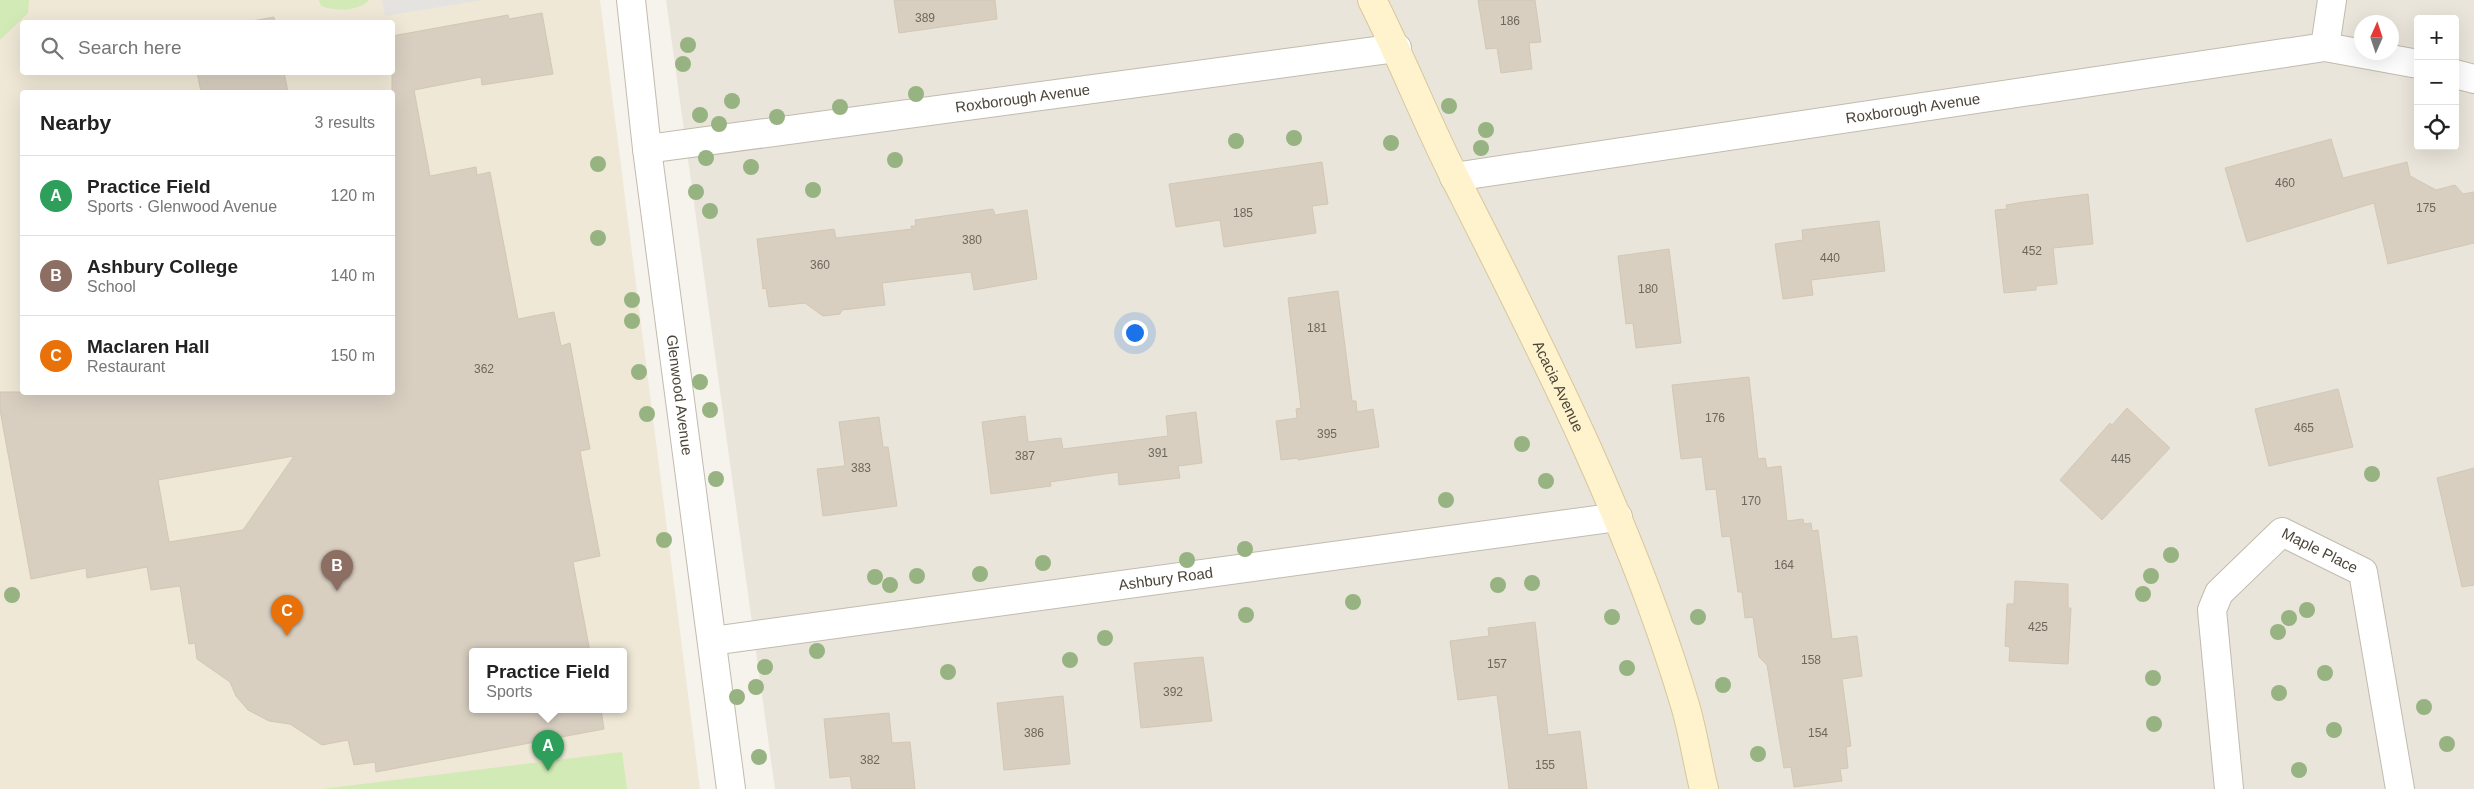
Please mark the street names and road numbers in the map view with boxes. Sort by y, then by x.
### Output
street label: Roxborough Avenue [954,80,1091,115]
street label: Roxborough Avenue [1844,90,1981,126]
street label: Glenwood Avenue [663,334,696,456]
street label: Acacia Avenue [1530,338,1588,435]
street label: Maple Place [2279,524,2361,576]
street label: Ashbury Road [1117,564,1214,593]

